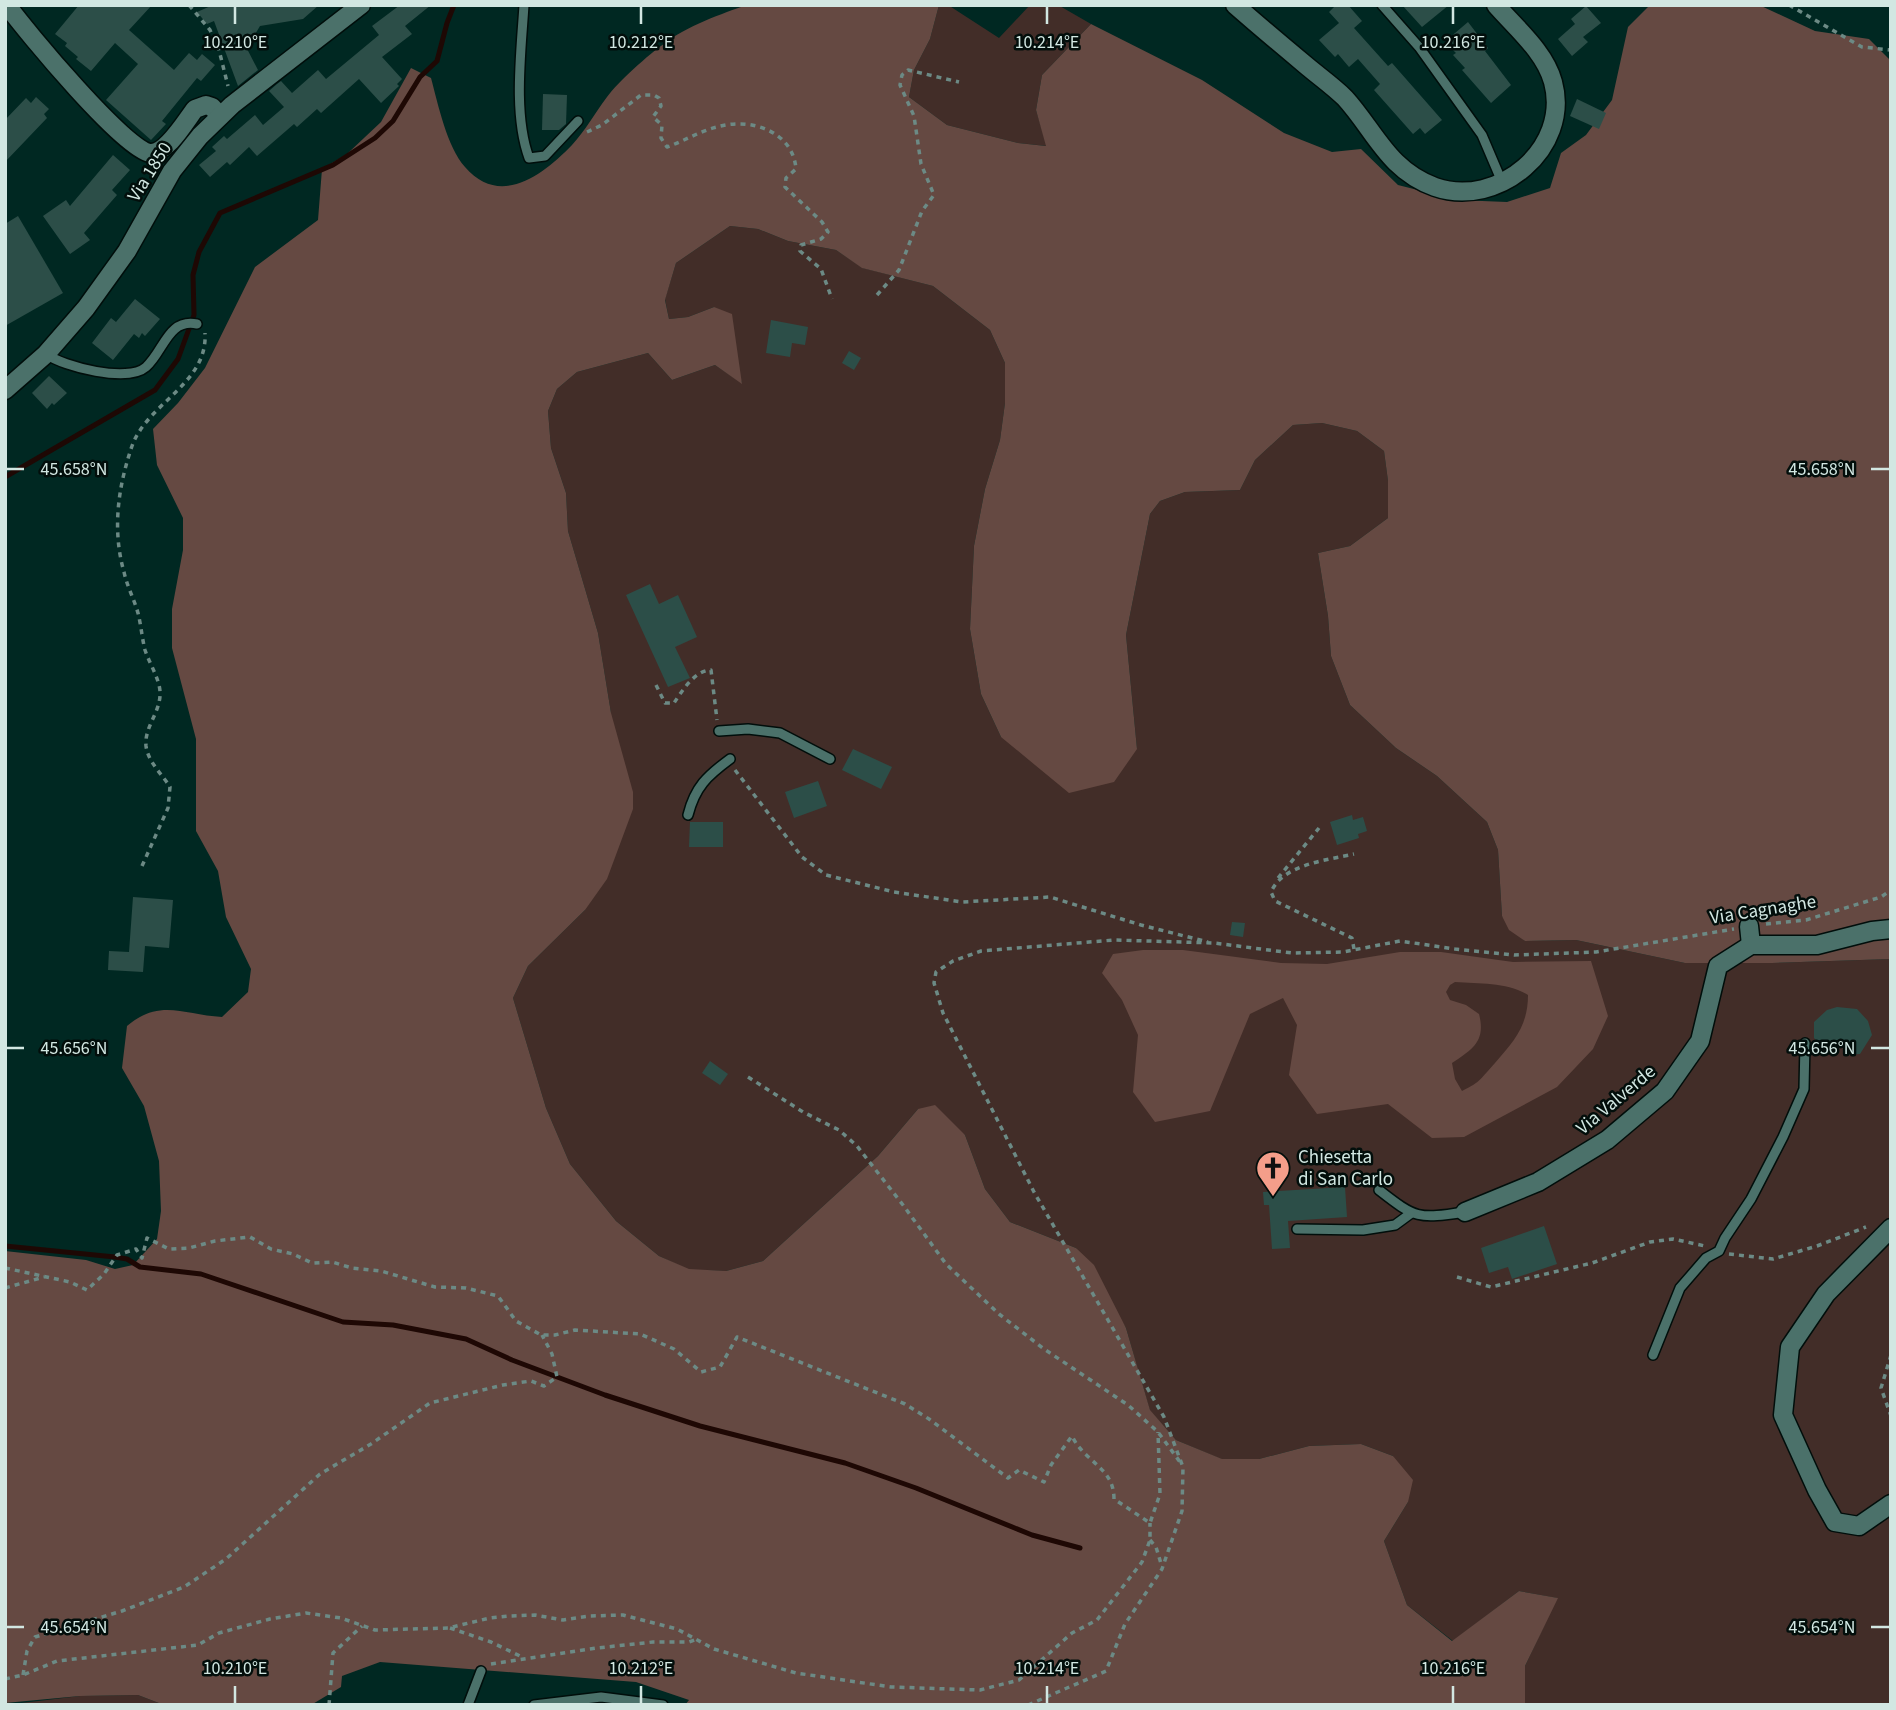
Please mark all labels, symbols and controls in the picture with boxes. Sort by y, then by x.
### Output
text: 10.210°E [203,30,267,55]
text: 10.212°E [609,30,673,55]
text: 10.214°E [1015,30,1079,55]
text: 10.216°E [1421,30,1485,55]
street label: Via 1850 [121,137,179,207]
text: 45.658°N [41,457,107,482]
text: 45.658°N [1789,457,1855,482]
street label: Via Cagnaghe [1708,888,1818,932]
text: 45.656°N [41,1036,107,1061]
text: 45.656°N [1789,1036,1855,1061]
street label: Via Valverde [1570,1059,1662,1141]
place label: Chiesetta di San Carlo [1298,1144,1393,1193]
church icon: Chiesetta di San Carlo [1254,1149,1292,1198]
text: 45.654°N [41,1615,107,1640]
text: 45.654°N [1789,1615,1855,1640]
text: 10.210°E [203,1656,267,1681]
text: 10.212°E [609,1656,673,1681]
text: 10.214°E [1015,1656,1079,1681]
text: 10.216°E [1421,1656,1485,1681]

